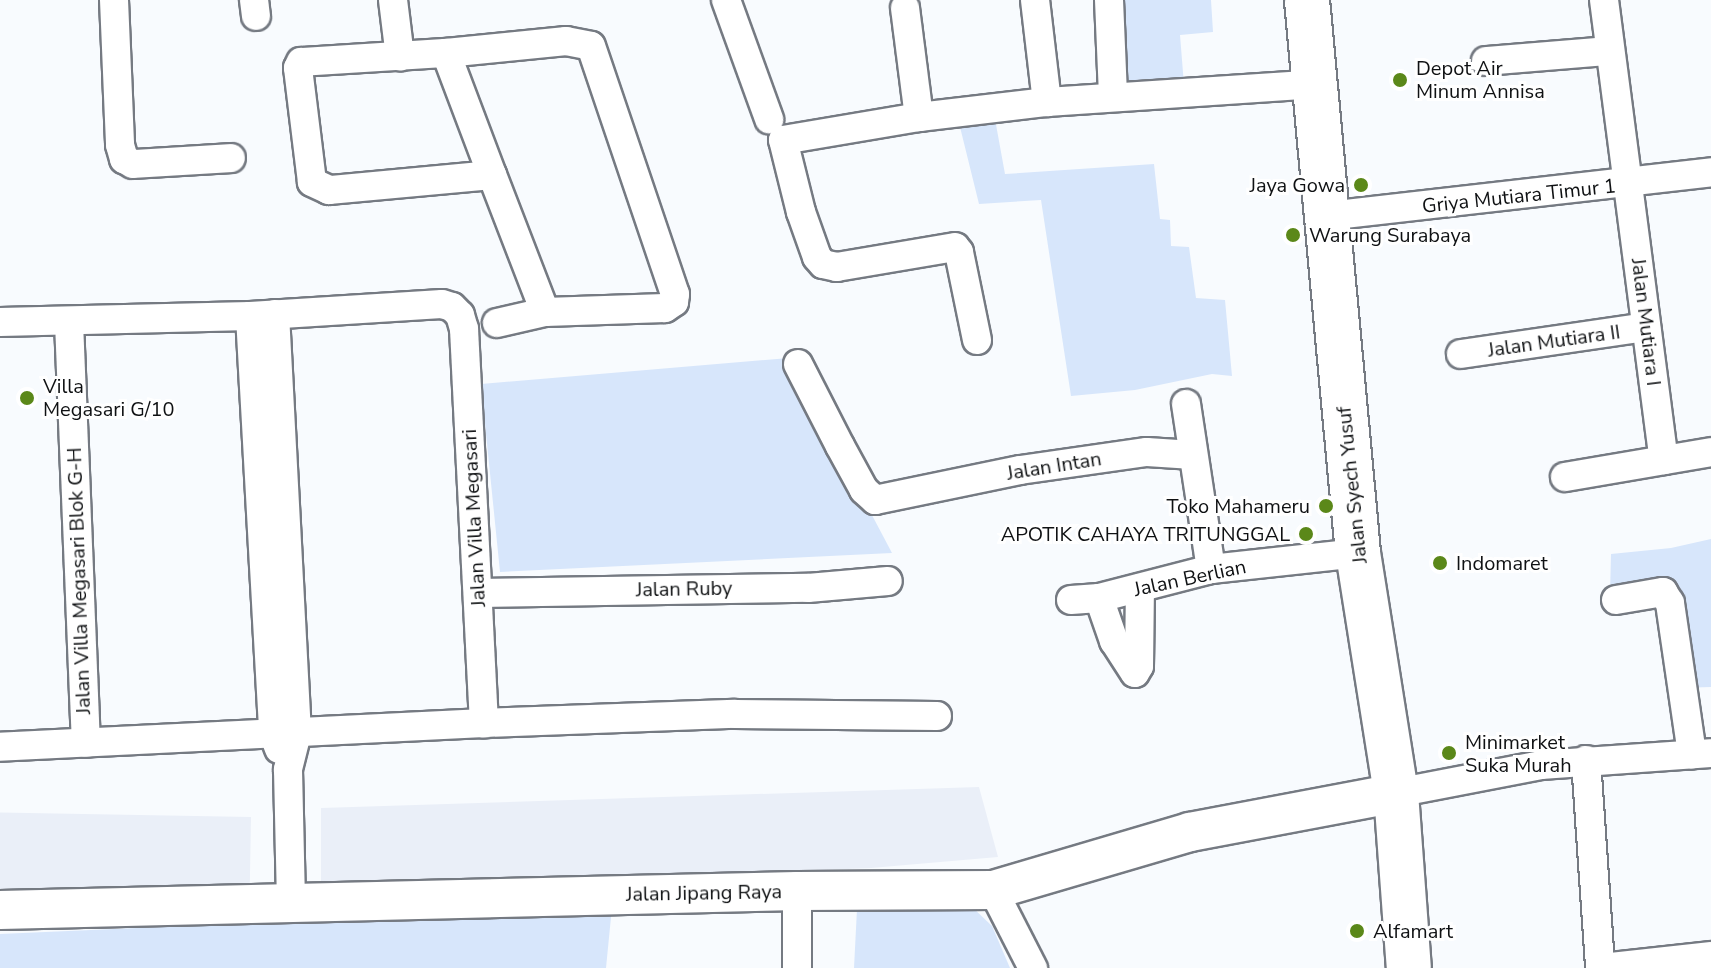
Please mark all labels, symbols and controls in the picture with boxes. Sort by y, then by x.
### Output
place label: Depot Air Minum Annisa [1416,56,1545,103]
marker: Depot Air Minum Annisa [1391,71,1409,89]
place label: Jaya Gowa [1249,173,1345,197]
street label: Griya Mutiara Timur 1 [1421,174,1617,218]
marker: Jaya Gowa [1352,176,1370,194]
place label: Warung Surabaya [1309,223,1471,247]
marker: Warung Surabaya [1284,226,1302,244]
street label: Jalan Mutiara I [1626,257,1666,387]
street label: Jalan Mutiara II [1486,320,1622,362]
place label: Villa Megasari G/10 [43,374,175,421]
marker: Villa Megasari G/10 [18,389,36,407]
street label: Jalan Syech Yusuf [1332,405,1372,565]
street label: Jalan Villa Megasari [457,428,491,608]
street label: Jalan Villa Megasari Blok G-H [62,447,96,715]
street label: Jalan Intan [1005,447,1103,485]
place label: Toko Mahameru [1167,494,1310,518]
marker: Toko Mahameru [1317,497,1335,515]
place label: APOTIK CAHAYA TRITUNGGAL [1001,522,1290,546]
marker: APOTIK CAHAYA TRITUNGGAL [1297,525,1315,543]
place label: Indomaret [1456,551,1548,575]
street label: Jalan Berlian [1132,554,1248,602]
marker: Indomaret [1431,554,1449,572]
street label: Jalan Ruby [636,576,732,602]
place label: Minimarket Suka Murah [1465,730,1571,777]
marker: Minimarket Suka Murah [1440,744,1458,762]
street label: Jalan Jipang Raya [626,880,782,906]
place label: Alfamart [1373,919,1453,943]
marker: Alfamart [1348,922,1366,940]

